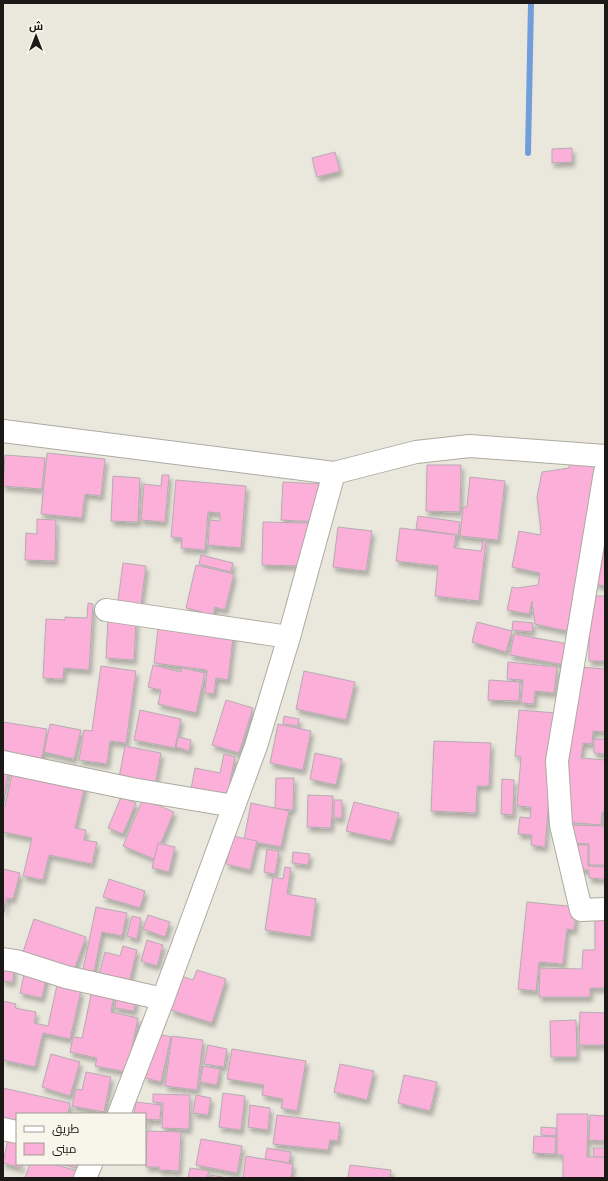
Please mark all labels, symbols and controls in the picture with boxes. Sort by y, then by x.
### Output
north arrow [16,16,56,56]
text: ش [29,19,43,33]
legend [16,1113,146,1165]
text: طريق [52,1121,80,1137]
text: مبنى [52,1141,77,1157]

